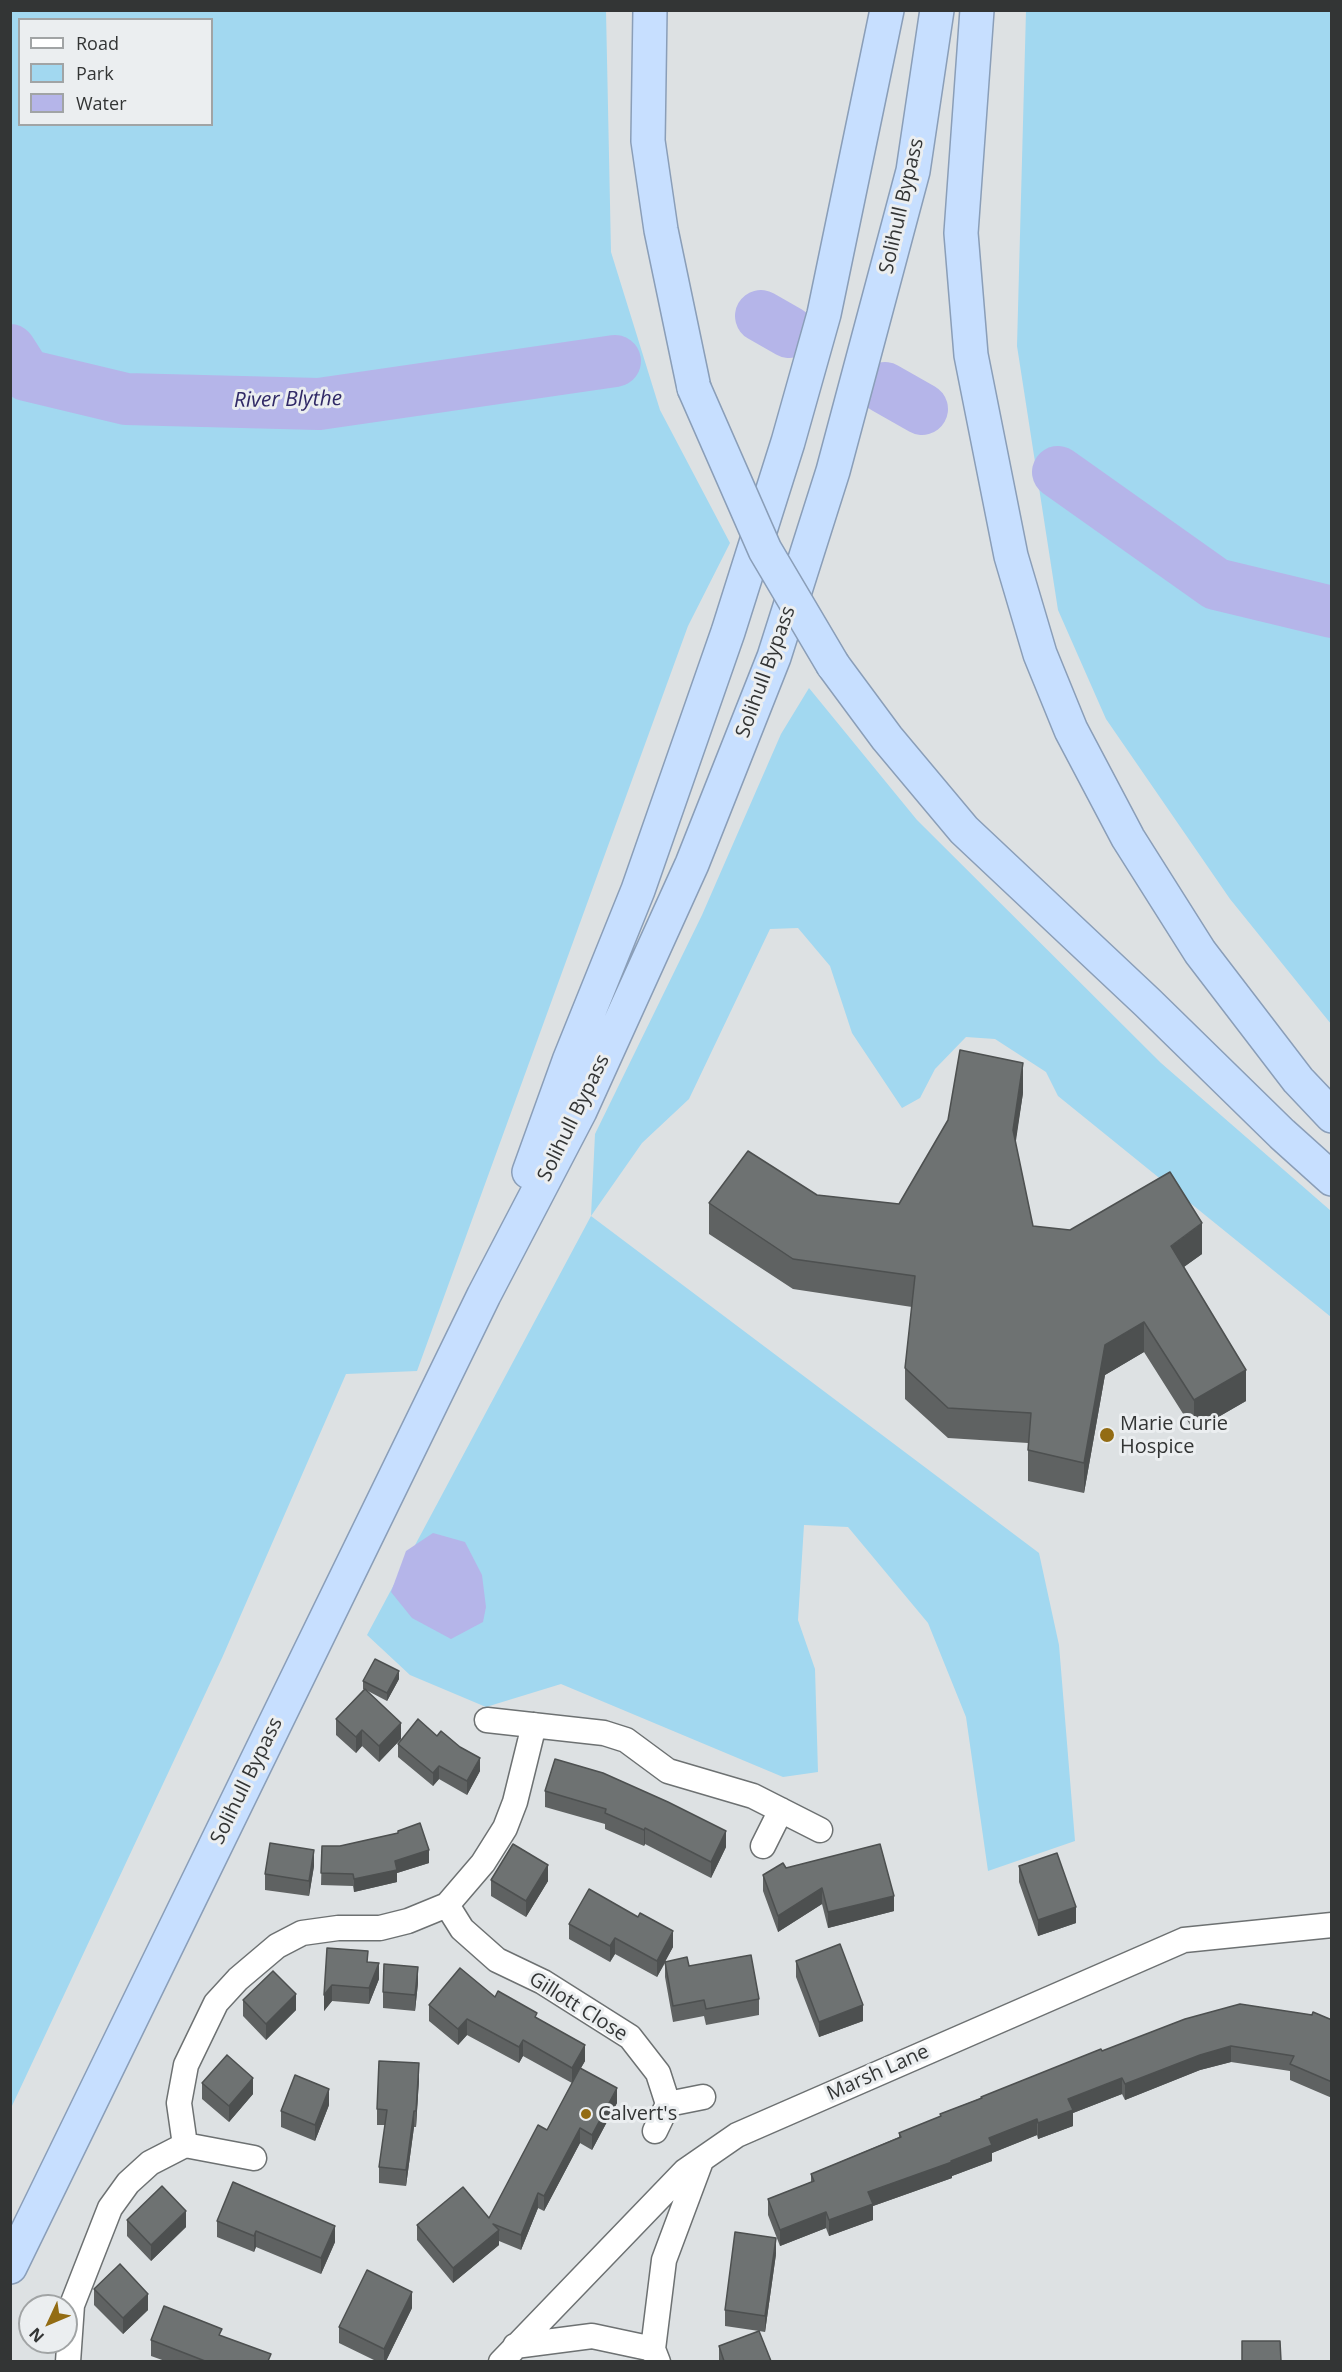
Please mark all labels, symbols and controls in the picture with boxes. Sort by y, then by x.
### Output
legend [18,18,213,126]
text: Road [76,31,119,55]
text: Park [76,61,114,85]
text: Water [76,91,127,115]
street label: Solihull Bypass [875,136,929,276]
water label: River Blythe [234,386,342,414]
street label: Solihull Bypass [731,603,801,741]
street label: Solihull Bypass [533,1051,615,1185]
place label: Marie Curie Hospice [1120,1412,1228,1459]
marker: Marie Curie Hospice [1098,1426,1116,1444]
street label: Solihull Bypass [206,1714,288,1848]
street label: Gillott Close [524,1967,632,2047]
street label: Marsh Lane [823,2040,933,2106]
place label: Calvert's [598,2102,677,2126]
marker: Calvert's [579,2107,593,2121]
north arrow [18,2294,78,2354]
text: N [24,2323,49,2347]

